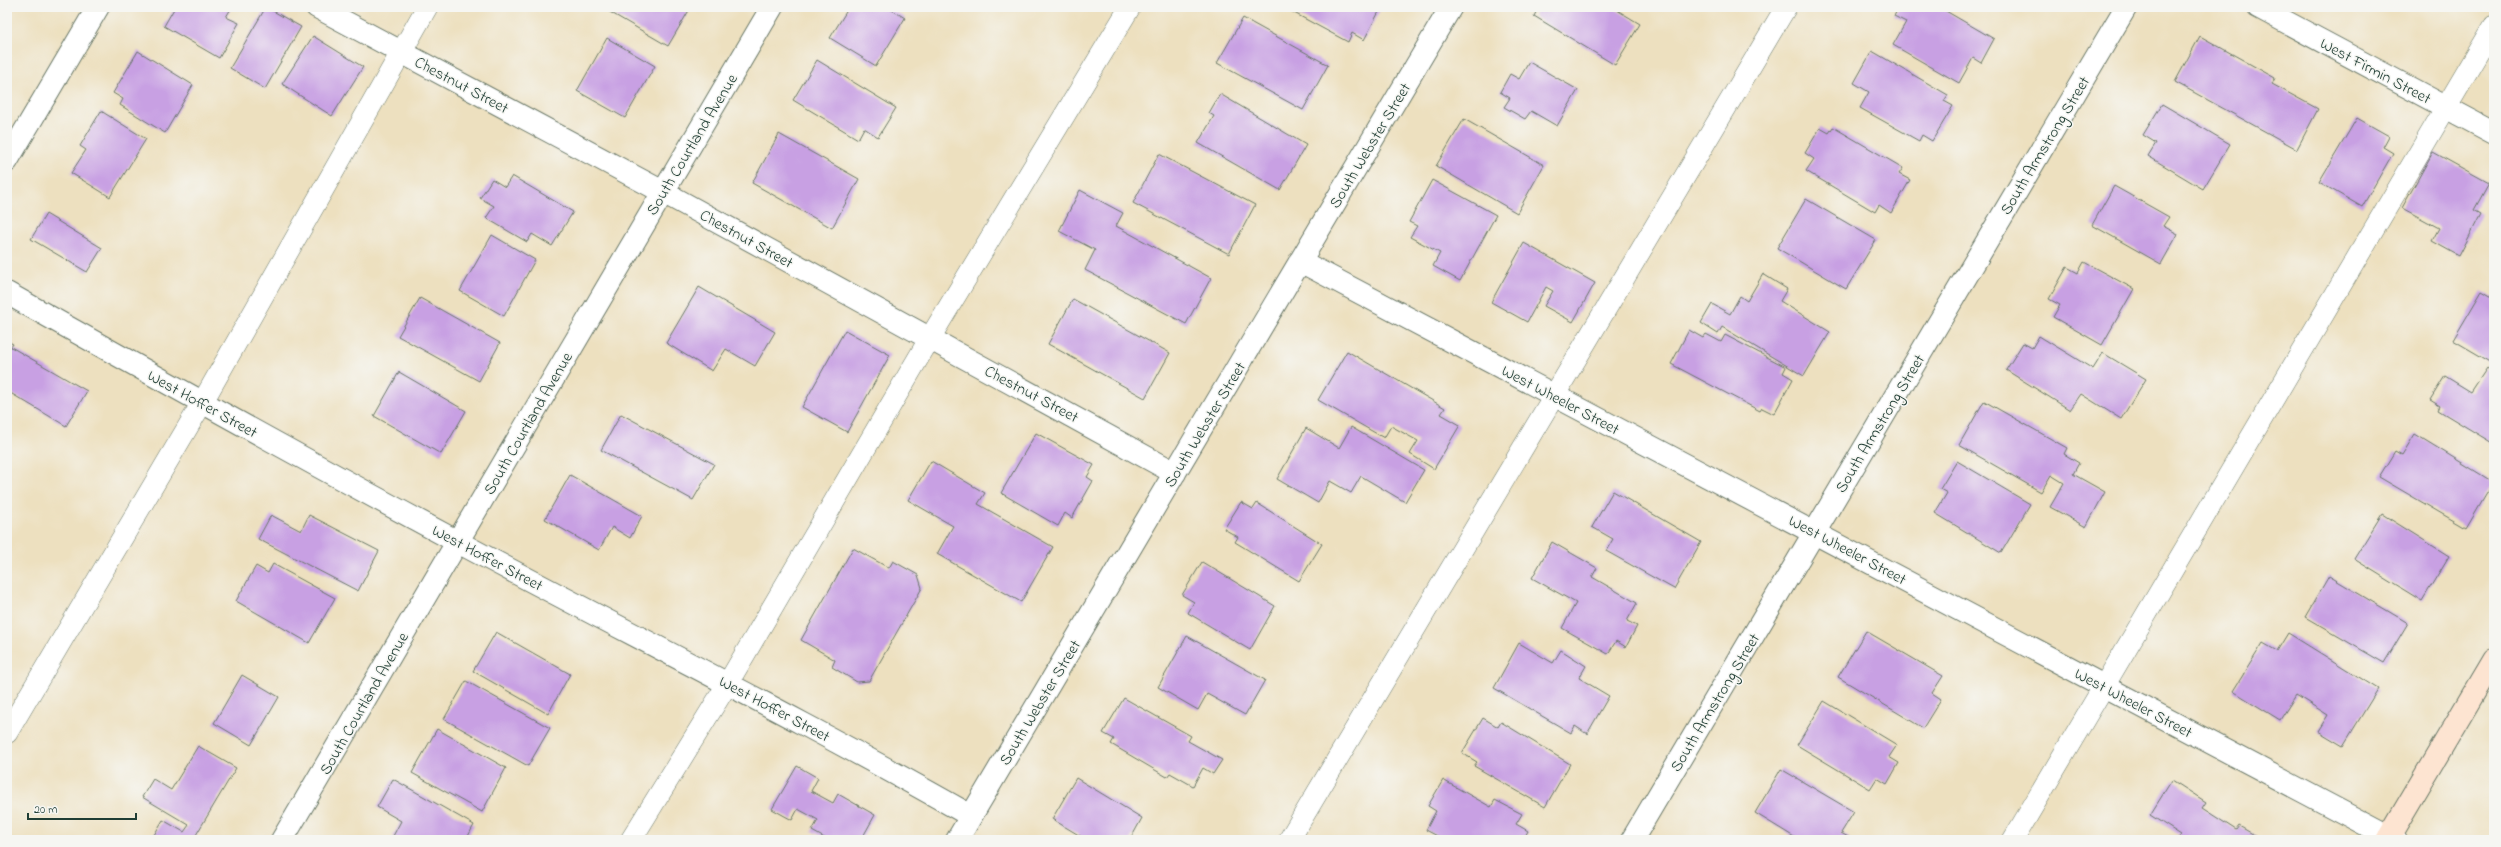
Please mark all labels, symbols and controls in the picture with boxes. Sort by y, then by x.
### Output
street label: West Firmin Street [2315,32,2435,111]
street label: Chestnut Street [410,51,513,121]
street label: South Courtland Avenue [641,69,745,220]
street label: South Armstrong Street [1995,72,2097,220]
street label: South Webster Street [1324,78,1418,213]
street label: Chestnut Street [695,204,798,276]
street label: South Courtland Avenue [478,347,580,500]
street label: South Armstrong Street [1830,350,1932,498]
street label: South Webster Street [1159,357,1253,492]
street label: Chestnut Street [980,360,1083,430]
street label: West Wheeler Street [1497,360,1624,442]
street label: West Hoffer Street [143,365,262,445]
street label: West Wheeler Street [1784,510,1911,592]
street label: West Hoffer Street [427,519,547,598]
street label: South Courtland Avenue [314,627,416,780]
street label: South Armstrong Street [1665,629,1767,777]
street label: South Webster Street [994,635,1088,770]
street label: West Wheeler Street [2070,663,2197,745]
street label: West Hoffer Street [714,670,834,749]
scale bar [28,795,136,821]
text: 20 m [34,801,57,819]

